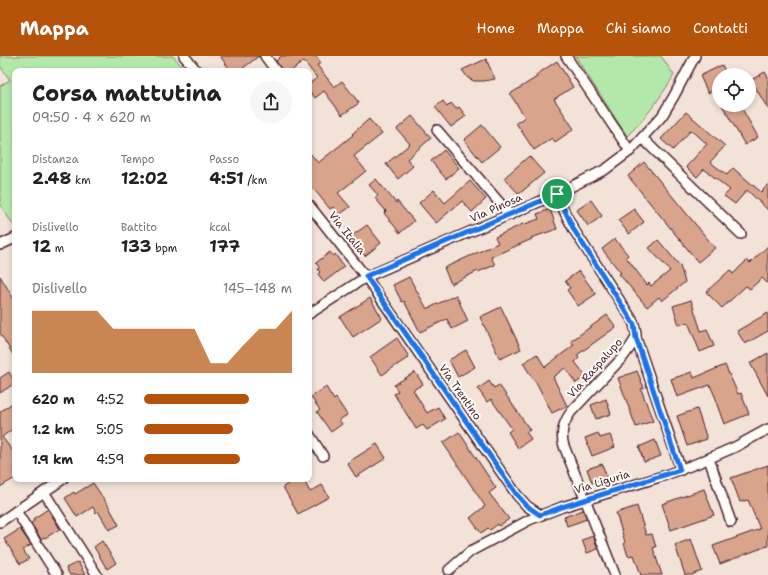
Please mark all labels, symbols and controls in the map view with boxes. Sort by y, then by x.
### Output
text: Mappa [20,16,89,41]
text: Home [477,19,515,37]
text: Mappa [537,19,584,37]
text: Chi siamo [606,19,671,37]
text: Contatti [693,19,748,37]
map controls [712,68,756,112]
button: locate [712,68,756,112]
text: Corsa mattutina [32,79,221,108]
button: share [250,81,292,123]
text: 09:50 · 4 × 620 m [32,109,151,126]
text: Distanza [32,152,79,167]
text: Tempo [121,152,155,167]
text: Passo [209,152,239,167]
text: 2.48 [32,167,71,189]
text: 12:02 [121,167,168,189]
text: 4:51 [209,167,244,189]
text: km [71,173,91,188]
text: /km [244,173,267,188]
pin [540,177,574,211]
icon: arrive [546,183,568,205]
street label: Via Pinosa [468,190,525,226]
street label: Via Italia [325,208,369,258]
text: Dislivello [32,220,79,235]
text: Battito [121,220,157,235]
text: kcal [209,220,231,235]
text: 12 [32,235,51,257]
text: 133 [121,235,151,257]
text: 177 [209,235,240,257]
text: m [51,241,64,256]
text: bpm [151,241,177,256]
text: Dislivello [32,280,87,297]
text: 145–148 m [223,280,292,297]
street label: Via Raspalupo [564,335,626,401]
street label: Via Trentino [435,361,485,423]
text: 620 m [32,391,75,408]
text: 4:52 [96,391,124,408]
text: 1.2 km [32,421,75,438]
text: 5:05 [96,421,124,438]
text: 1.9 km [32,451,73,468]
text: 4:59 [96,451,124,468]
street label: Via Liguria [572,466,632,498]

